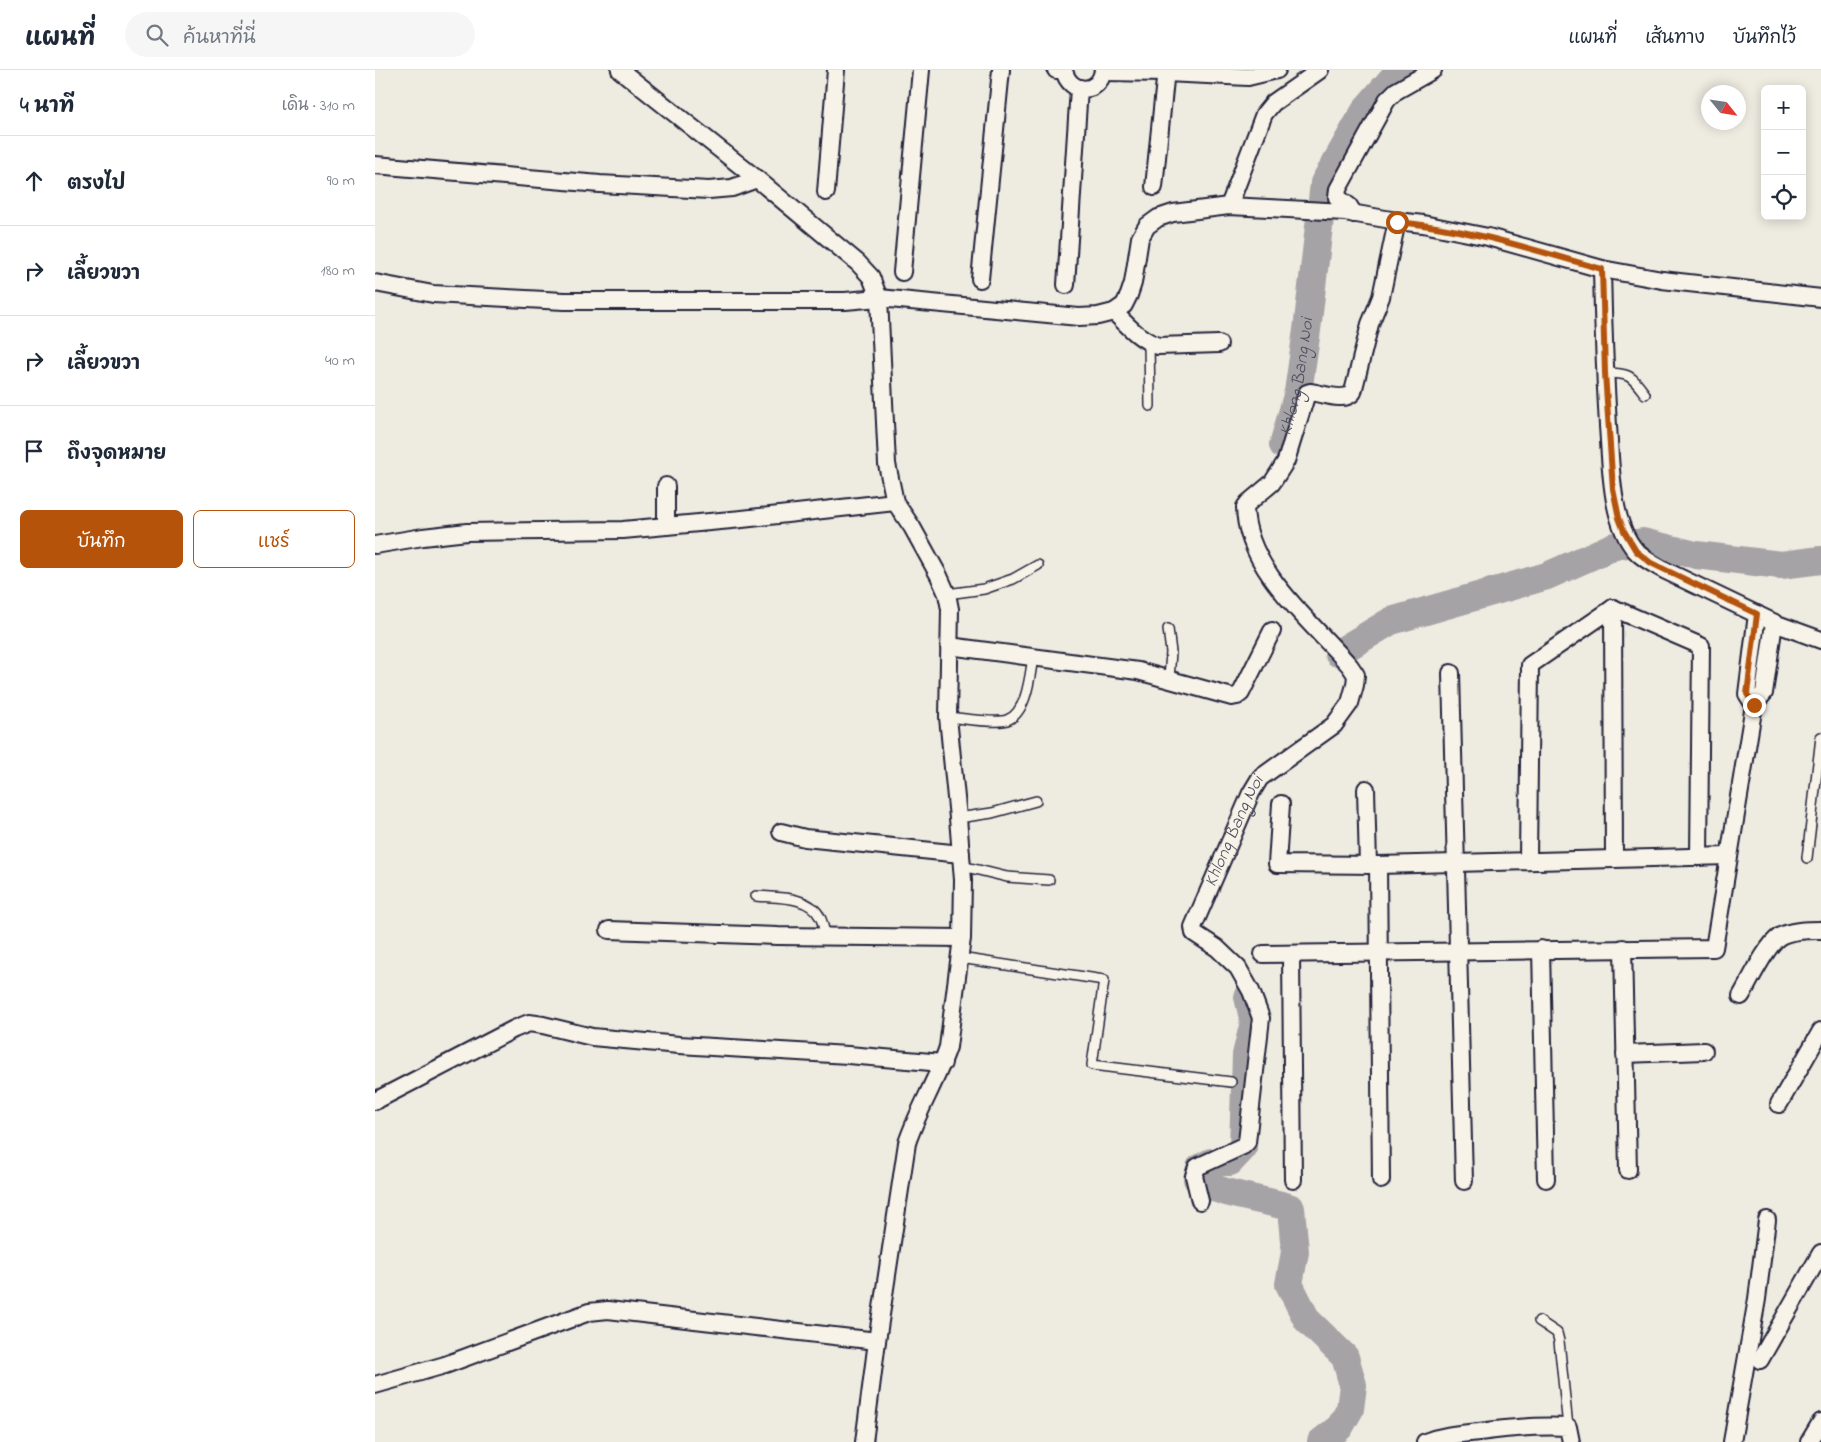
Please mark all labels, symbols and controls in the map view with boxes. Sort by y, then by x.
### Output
search box [125,12,475,57]
icon: search [143,21,171,49]
text: แผนที่ [25,22,95,57]
text: ค้นหาที่นี่ [183,25,256,52]
text: แผนที่ [1569,26,1617,52]
text: เส้นทาง [1645,26,1705,52]
text: บันทึกไว้ [1733,26,1796,52]
north arrow [1701,85,1746,130]
map controls [1761,85,1806,220]
button: + [1761,85,1806,130]
text: 4 นาที [20,92,74,122]
text: เดิน · 310 m [282,94,355,118]
button: − [1761,130,1806,175]
icon: ahead [20,167,48,195]
text: 90 m [327,169,355,193]
text: ตรงไป [67,171,125,198]
button: locate [1761,175,1806,220]
route start [1386,211,1409,234]
icon: right [20,257,48,285]
text: 180 m [321,259,355,283]
text: เลี้ยวขวา [67,261,140,288]
water label: Khlong Bang Noi [1273,315,1321,439]
icon: right [20,347,48,375]
text: 40 m [325,349,355,373]
text: เลี้ยวขวา [67,351,140,378]
icon: arrive [20,437,48,465]
text: ถึงจุดหมาย [67,441,166,468]
button: บันทึก [20,510,183,568]
button: แชร์ [193,510,355,568]
route end [1743,694,1766,717]
water label: Khlong Bang Noi [1199,770,1272,891]

